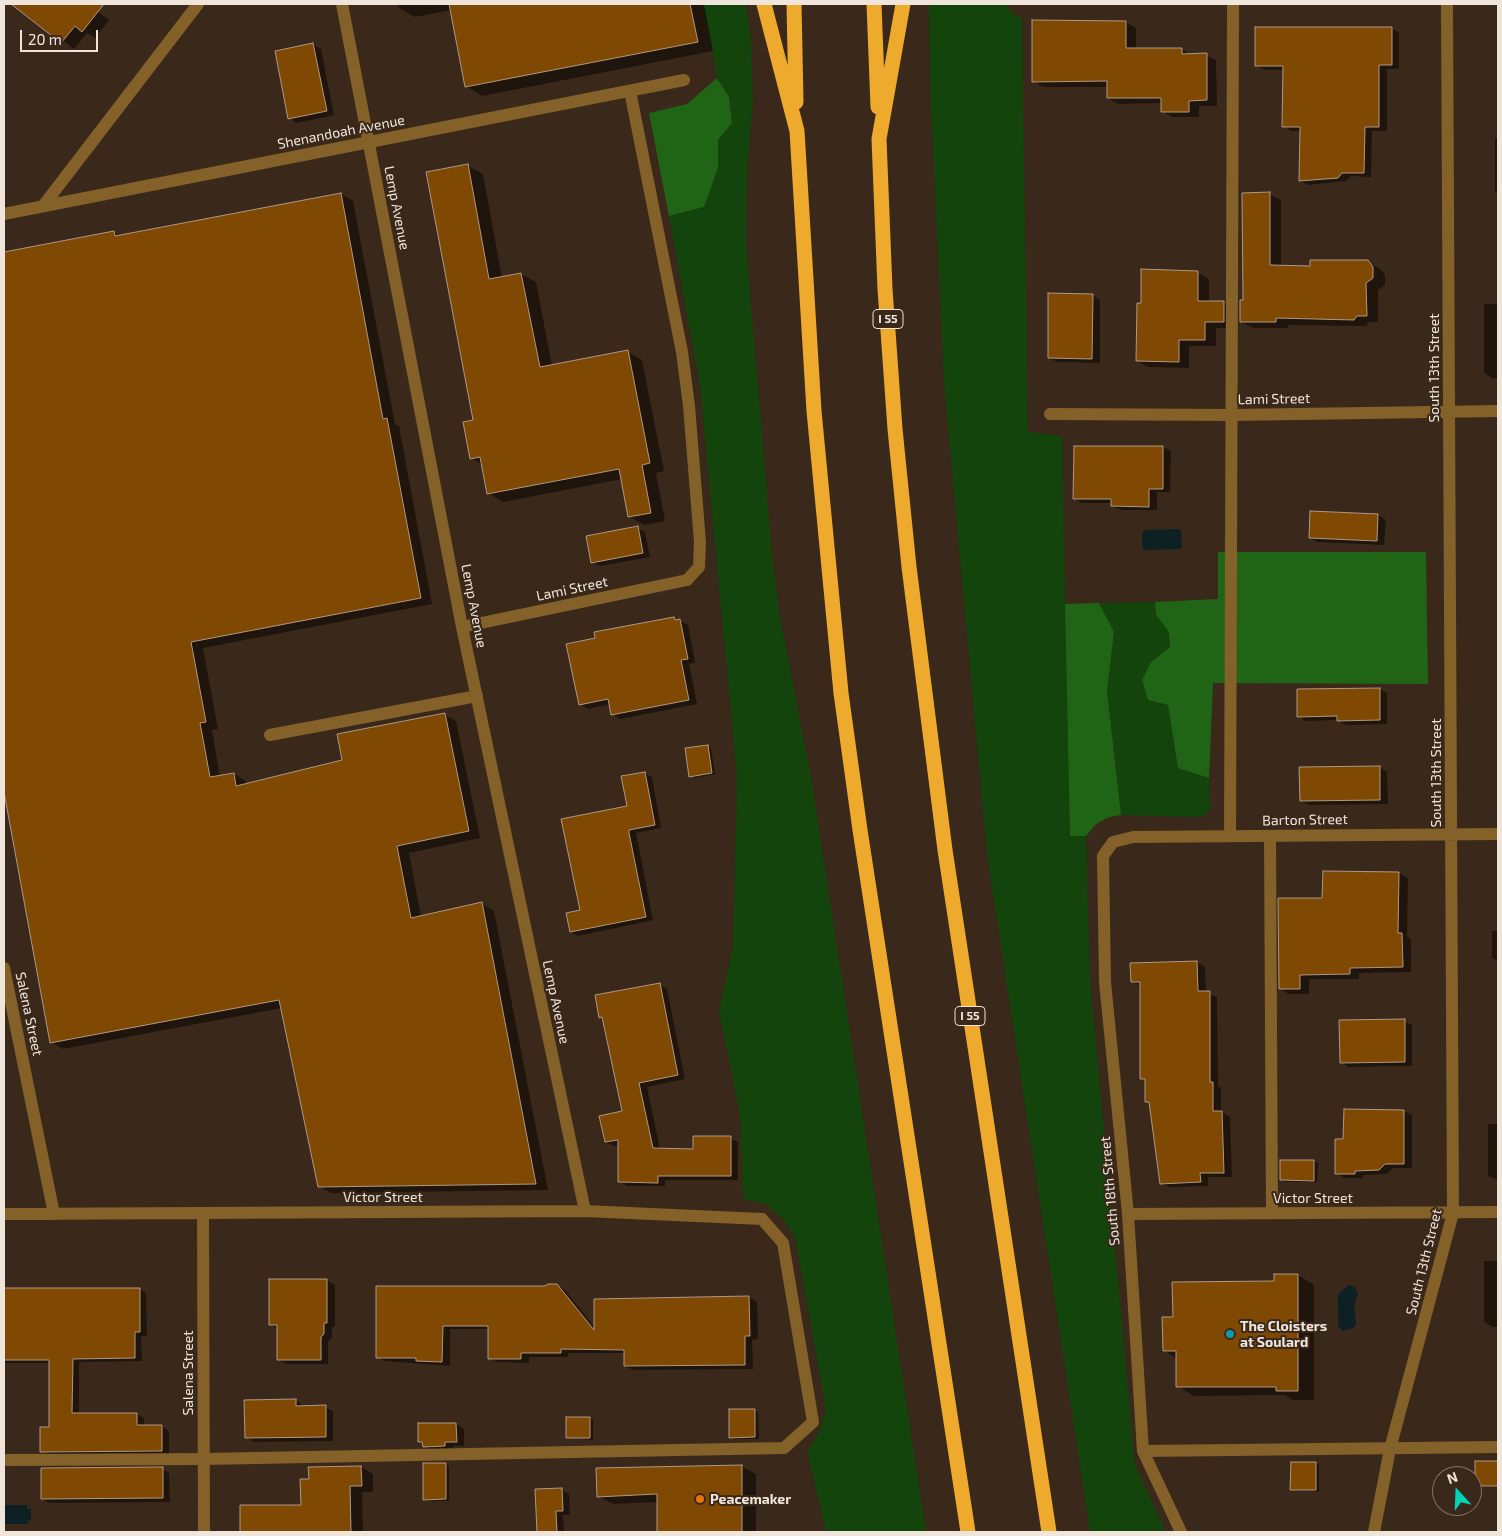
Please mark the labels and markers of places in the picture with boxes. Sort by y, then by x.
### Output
place label: The Cloisters at Soulard [1240,1318,1327,1350]
marker: The Cloisters at Soulard [1224,1328,1236,1340]
place label: Peacemaker [710,1491,791,1507]
marker: Peacemaker [694,1493,706,1505]

